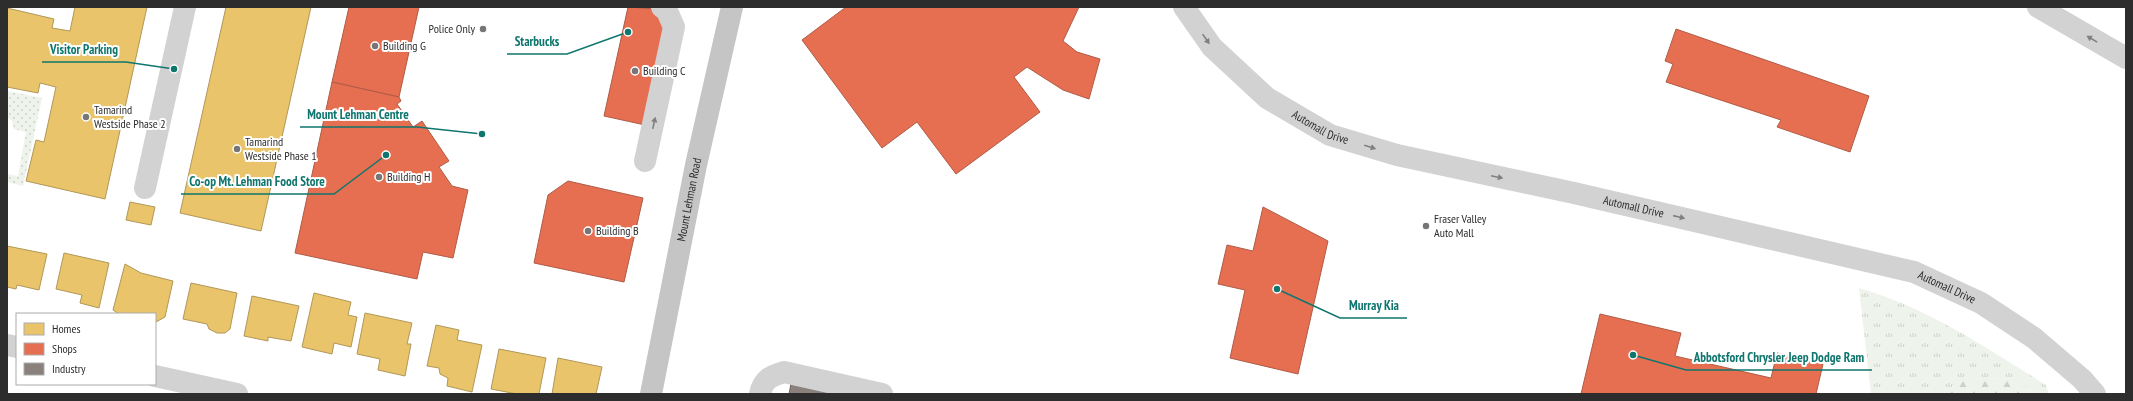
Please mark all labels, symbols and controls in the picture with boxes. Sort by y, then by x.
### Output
place label: Police Only [429,21,475,36]
marker: Police Only [478,24,488,34]
callout: Starbucks [507,29,567,54]
text: Starbucks [515,33,560,50]
one-way arrow [1202,34,1210,44]
one-way arrow [2086,36,2098,43]
callout: Visitor Parking [42,37,126,62]
place label: Building G [383,38,426,53]
text: Visitor Parking [49,41,118,58]
marker: Building G [370,41,380,51]
place label: Building C [643,63,686,78]
marker: Building C [630,66,640,76]
place label: Tamarind Westside Phase 2 [94,102,166,131]
callout: Mount Lehman Centre [300,102,417,127]
text: Mount Lehman Centre [307,106,409,123]
street label: Automall Drive [1290,106,1351,147]
marker: Tamarind Westside Phase 2 [81,112,91,122]
one-way arrow [651,117,657,129]
place label: Tamarind Westside Phase 1 [245,134,317,163]
marker: Tamarind Westside Phase 1 [232,144,242,154]
one-way arrow [1365,144,1377,150]
street label: Mount Lehman Road [673,156,704,243]
callout: Co-op Mt. Lehman Food Store [181,169,334,194]
place label: Building H [387,169,431,184]
marker: Building H [374,172,384,182]
text: Co-op Mt. Lehman Food Store [189,173,325,190]
one-way arrow [1491,174,1503,180]
street label: Automall Drive [1602,192,1666,221]
place label: Fraser Valley Auto Mall [1434,211,1487,240]
one-way arrow [1672,214,1685,220]
marker: Fraser Valley Auto Mall [1421,221,1431,231]
place label: Building B [596,223,639,238]
marker: Building B [583,226,593,236]
street label: Automall Drive [1916,267,1978,307]
callout: Murray Kia [1340,293,1407,318]
text: Murray Kia [1349,297,1399,314]
legend [16,313,156,385]
text: Homes [52,321,80,336]
text: Shops [52,341,77,356]
callout: Abbotsford Chrysler Jeep Dodge Ram [1686,345,1872,370]
text: Abbotsford Chrysler Jeep Dodge Ram [1693,349,1865,366]
text: Industry [52,361,86,376]

